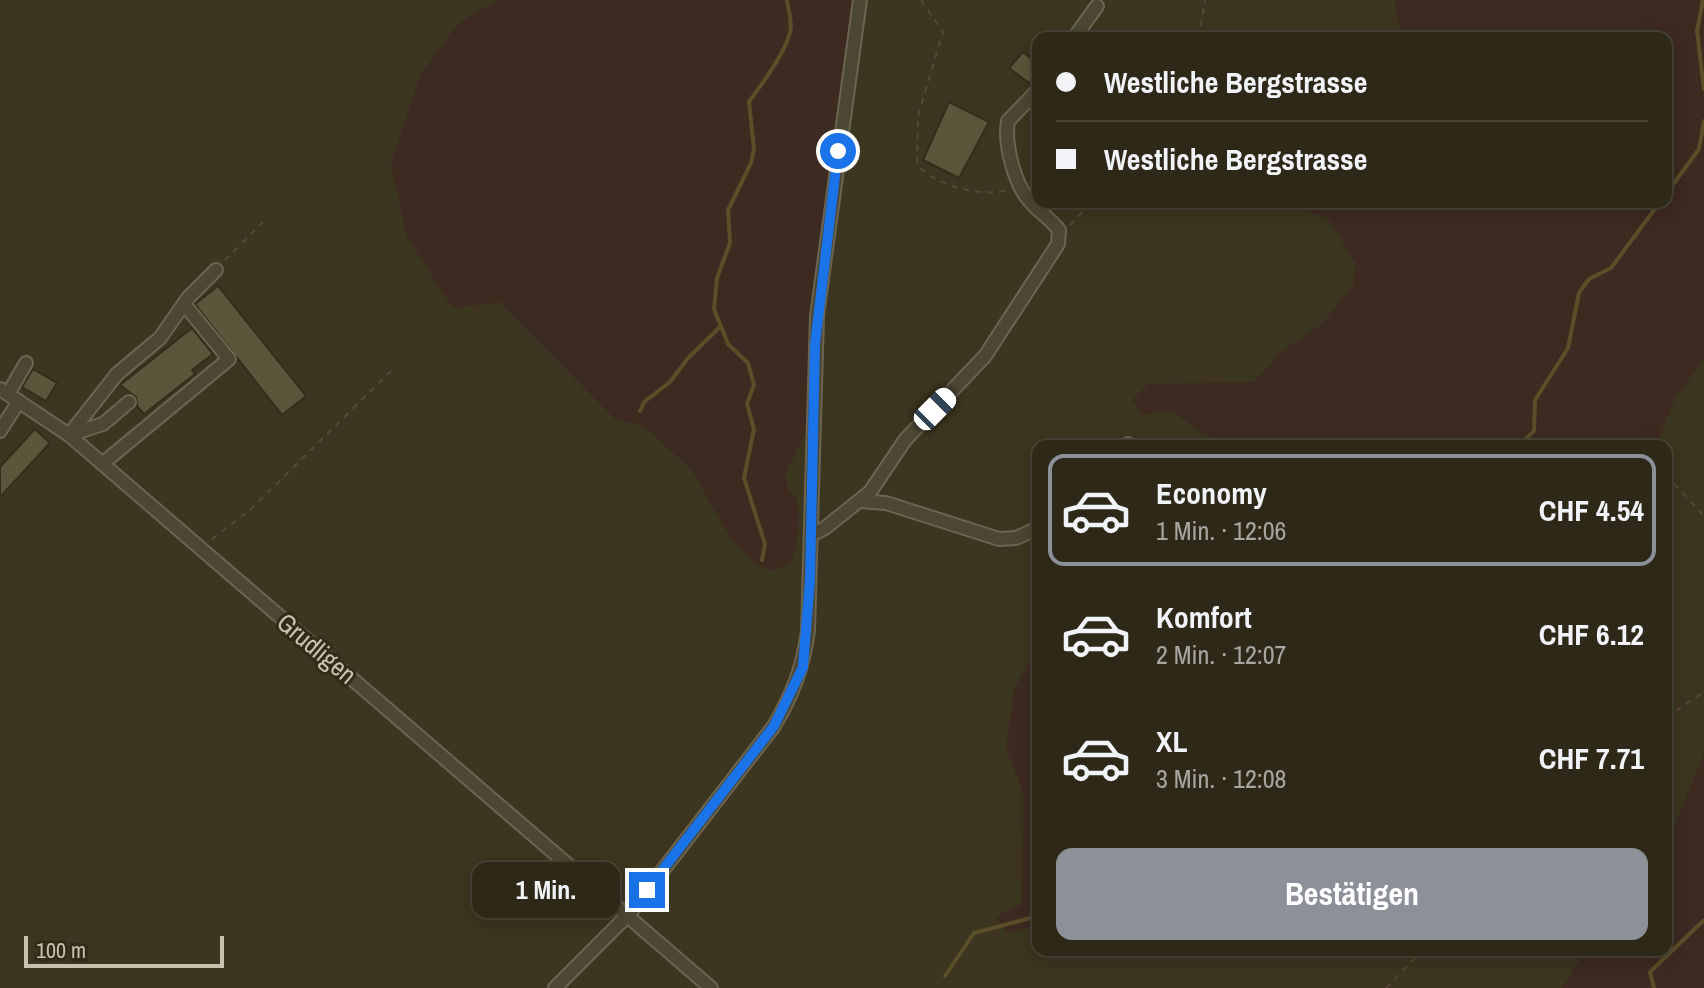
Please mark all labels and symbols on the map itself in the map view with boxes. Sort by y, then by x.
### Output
route start [820,133,856,169]
car [910,384,960,434]
street label: Grudligen [270,604,364,692]
callout: 1 Min. [471,862,619,918]
route end [629,872,665,908]
scale bar [24,932,224,968]

